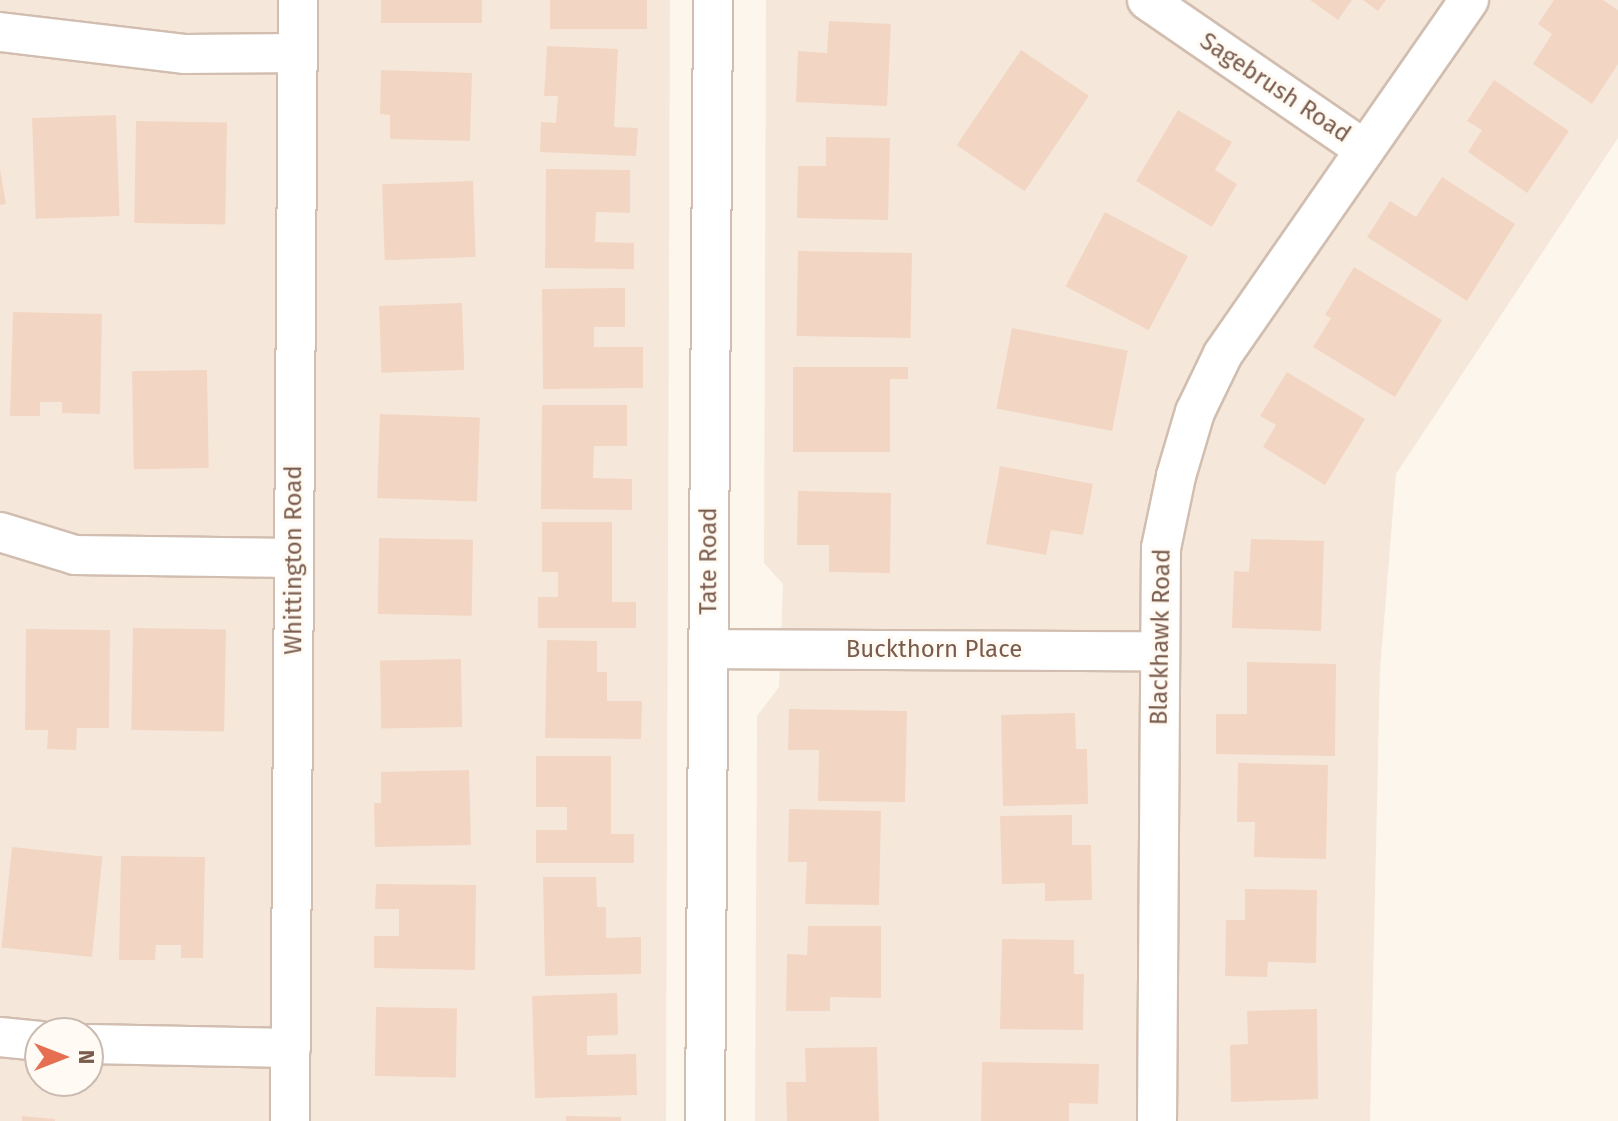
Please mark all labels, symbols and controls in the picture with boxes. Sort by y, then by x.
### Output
street label: Sagebrush Road [1194,27,1356,149]
street label: Whittington Road [280,465,308,655]
street label: Tate Road [695,507,723,615]
street label: Blackhawk Road [1145,549,1177,725]
street label: Buckthorn Place [846,636,1022,664]
north arrow [24,1017,104,1097]
text: N [73,1050,100,1064]

